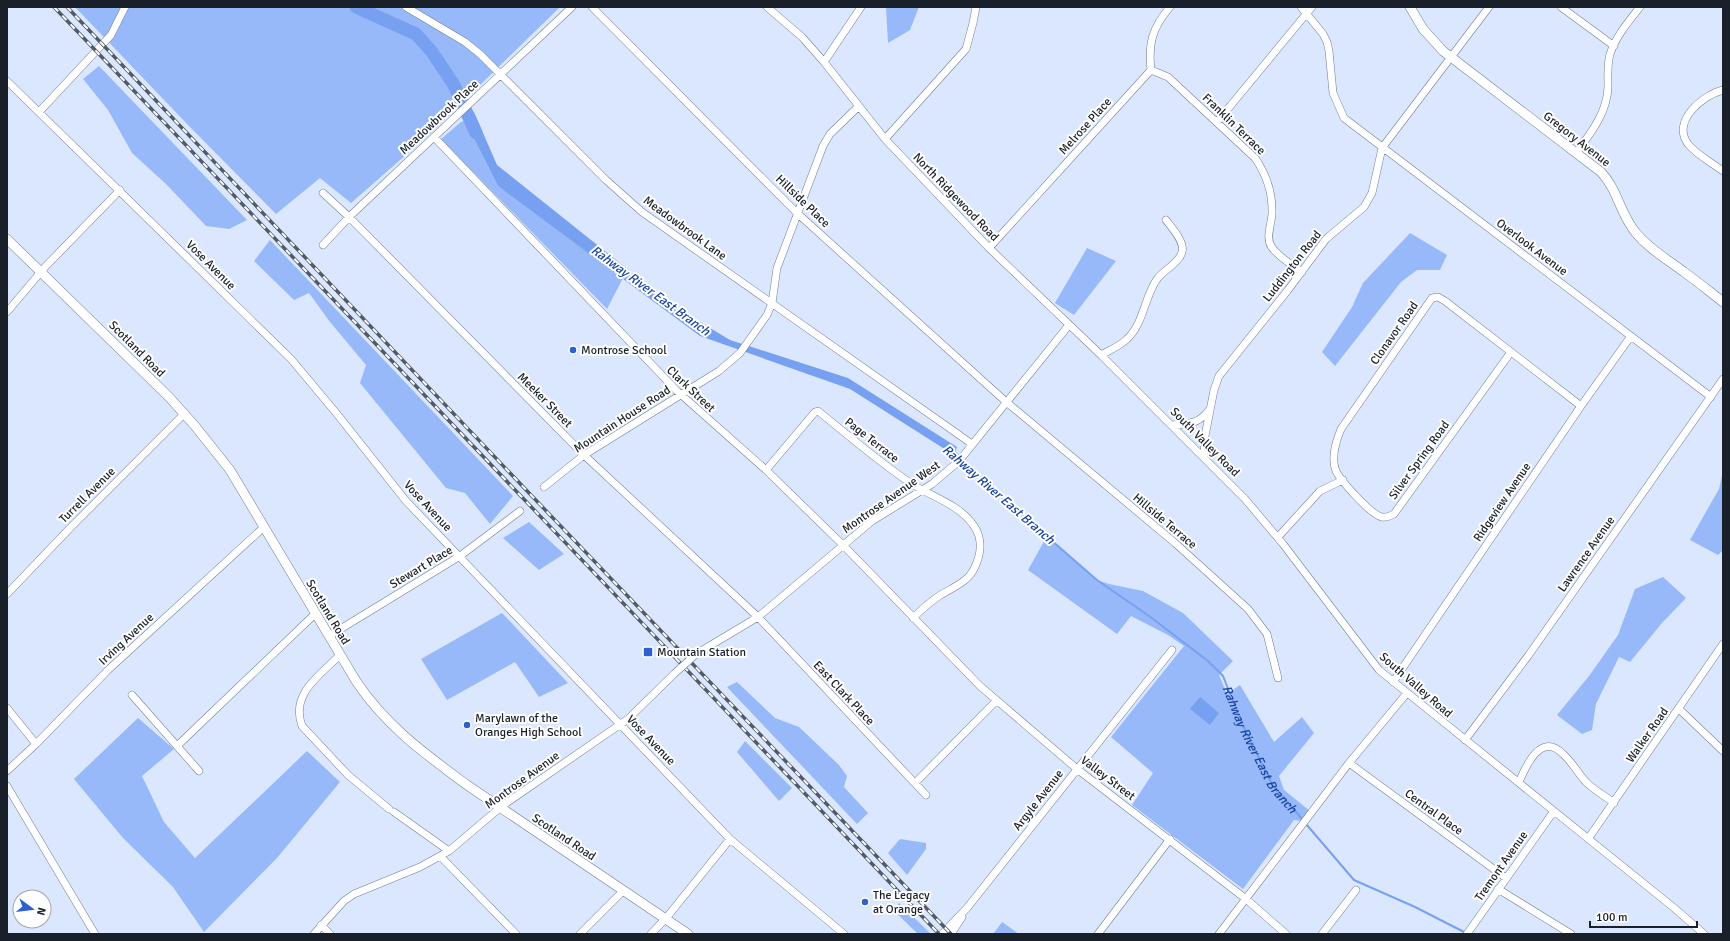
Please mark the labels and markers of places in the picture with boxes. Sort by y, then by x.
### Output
place label: Montrose School [581,343,667,358]
marker: Montrose School [568,345,578,355]
place label: Mountain Station [657,645,746,660]
marker: Mountain Station [642,646,654,658]
place label: Marylawn of the Oranges High School [475,711,582,740]
marker: Marylawn of the Oranges High School [462,720,472,730]
place label: The Legacy at Orange [873,888,930,917]
marker: The Legacy at Orange [860,897,870,907]

